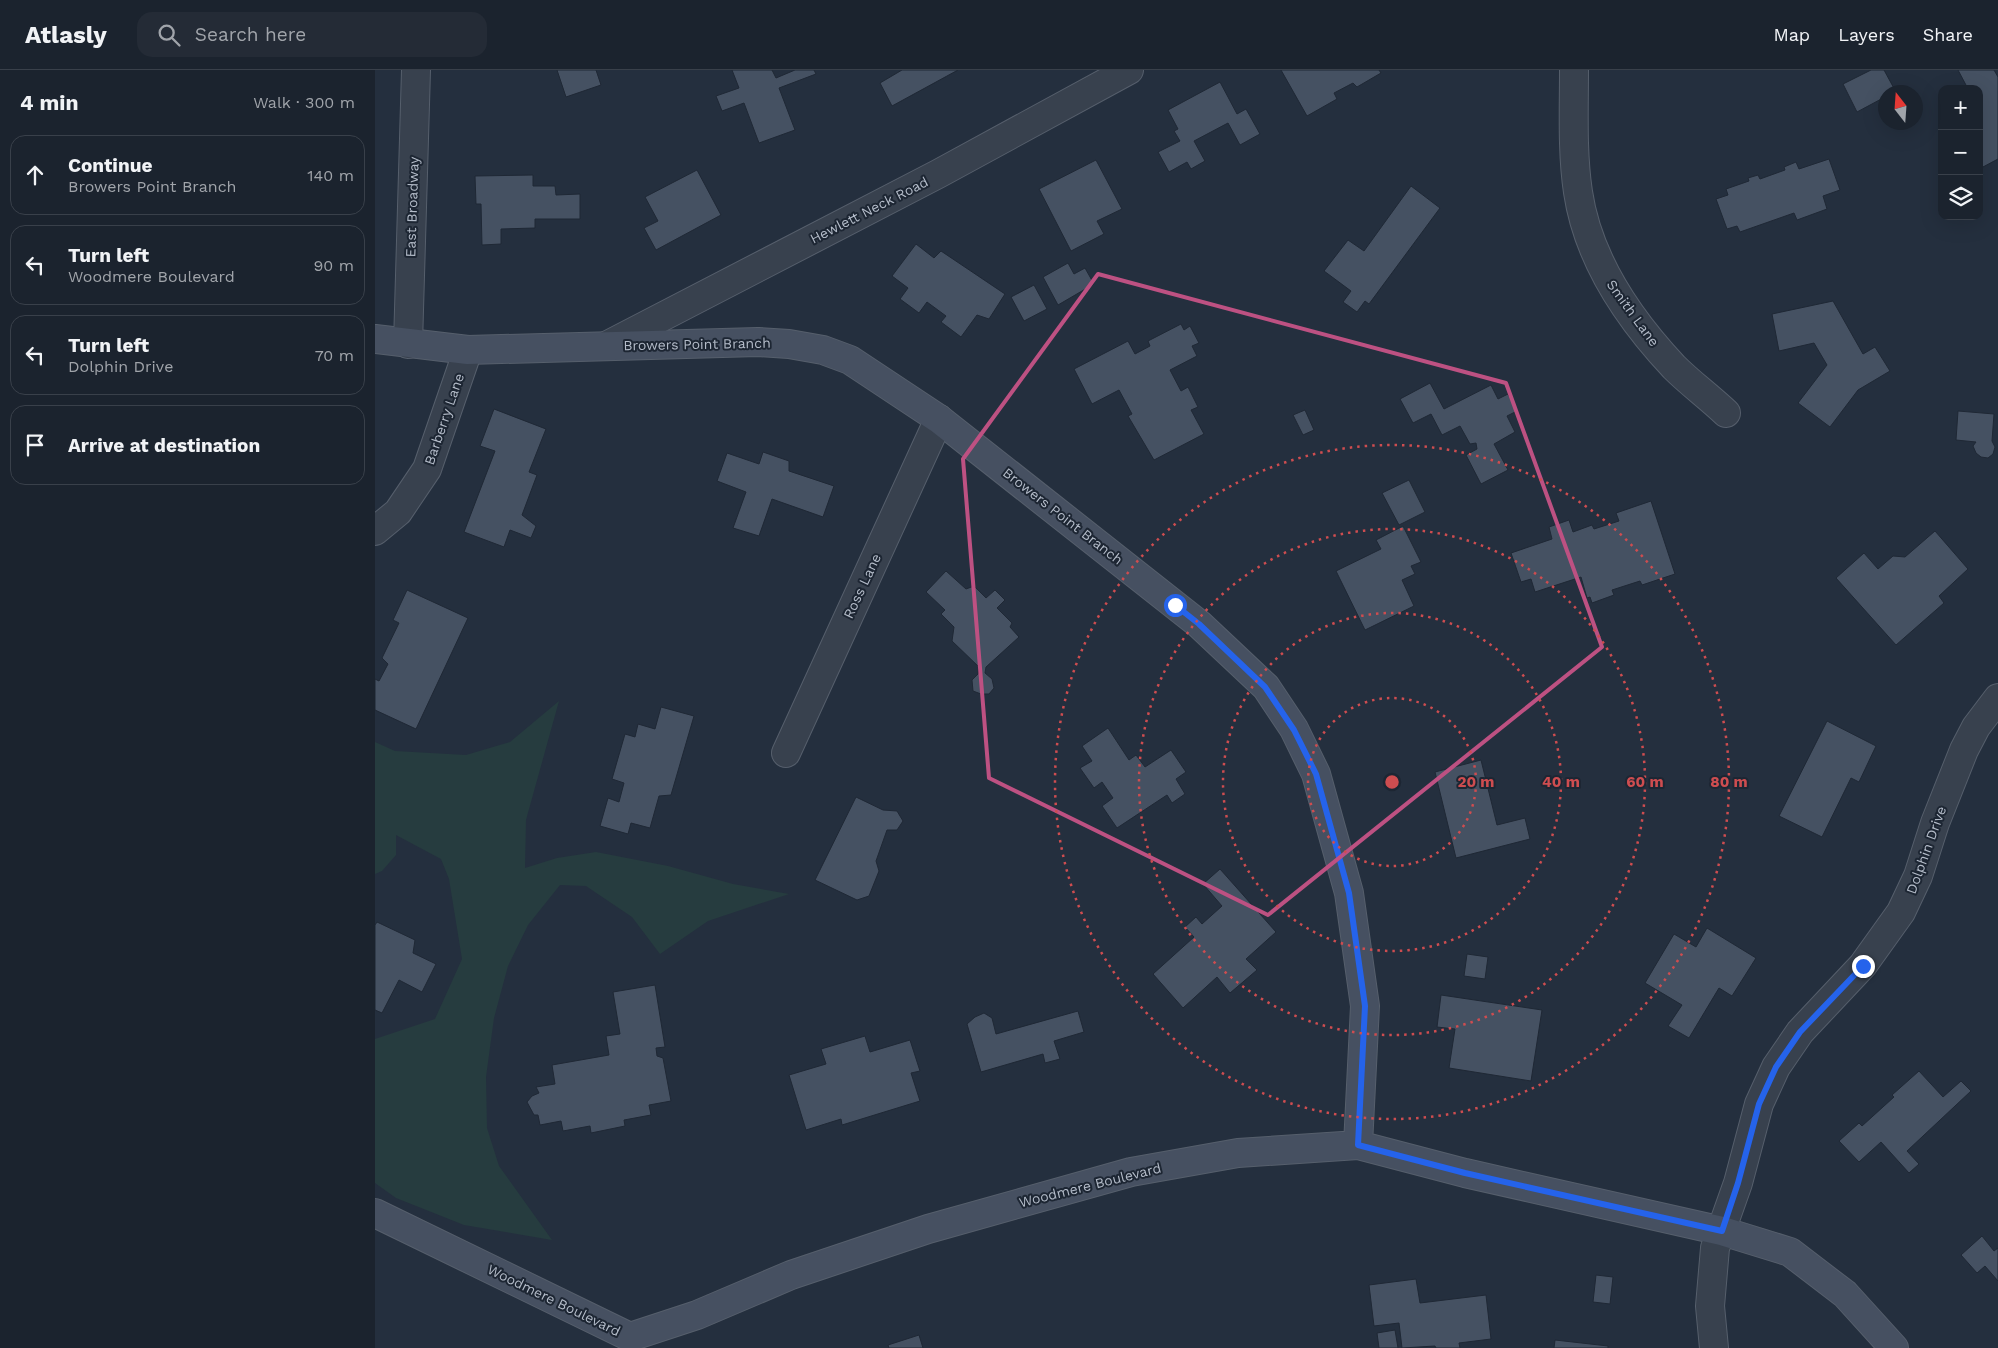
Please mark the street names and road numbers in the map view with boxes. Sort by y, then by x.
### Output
street label: East Broadway [402,156,422,258]
street label: Hewlett Neck Road [807,173,931,247]
street label: Smith Lane [1604,277,1662,349]
street label: Browers Point Branch [623,335,771,353]
street label: Barberry Lane [421,371,467,467]
street label: Browers Point Branch [1000,464,1126,568]
street label: Ross Lane [840,551,884,621]
street label: Dolphin Drive [1903,804,1949,896]
street label: Woodmere Boulevard [1017,1160,1163,1210]
street label: Woodmere Boulevard [485,1261,623,1339]

